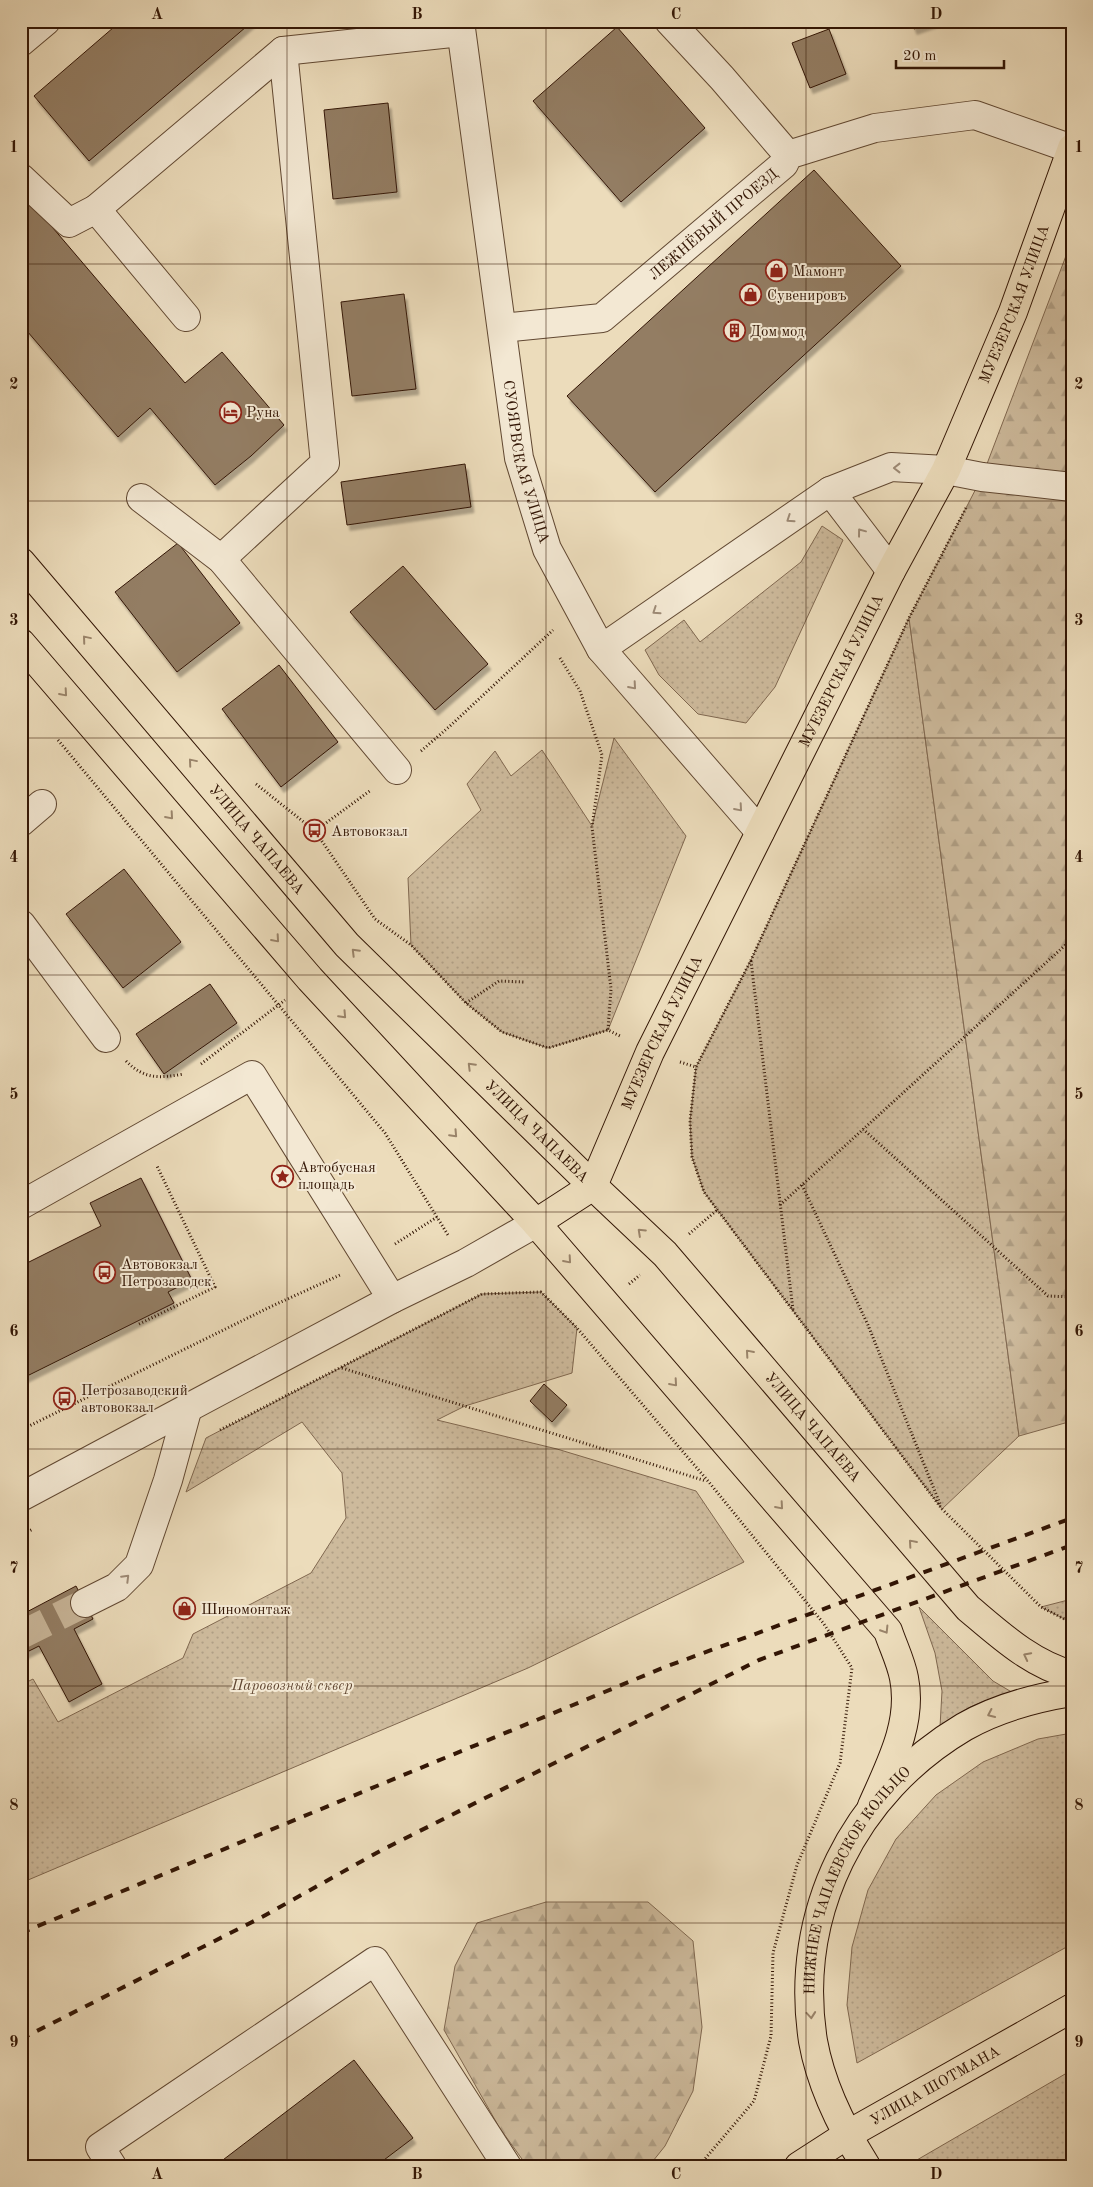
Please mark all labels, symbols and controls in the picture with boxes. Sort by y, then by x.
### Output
text: A [151,7,163,23]
text: B [411,7,423,23]
text: C [671,7,681,23]
text: D [930,7,942,23]
scale bar [896,38,1003,70]
text: 20 m [903,49,937,64]
text: 1 [9,140,19,156]
text: 1 [1074,140,1084,156]
street label: ЛЕЖНЁВЫЙ ПРОЕЗД [647,167,781,284]
street label: МУЕЗЕРСКАЯ УЛИЦА [978,223,1053,386]
shop icon: Мамонт [765,259,789,283]
place label: Мамонт [793,265,844,280]
shop icon: Сувенировъ [739,283,763,307]
place label: Сувенировъ [767,289,847,304]
building icon: Дом мод [722,319,746,343]
place label: Дом мод [750,325,805,340]
text: 2 [9,377,19,393]
text: 2 [1074,377,1084,393]
street label: СУОЯРВСКАЯ УЛИЦА [500,379,551,546]
hotel icon: Руна [218,400,242,424]
place label: Руна [246,406,280,421]
one-way arrow [893,463,900,473]
one-way arrow [786,513,796,522]
one-way arrow [859,529,867,538]
street label: МУЕЗЕРСКАЯ УЛИЦА [798,592,887,750]
one-way arrow [652,605,662,614]
text: 3 [9,613,19,629]
text: 3 [1074,613,1084,629]
one-way arrow [83,635,92,644]
one-way arrow [627,680,636,689]
one-way arrow [59,687,68,696]
one-way arrow [189,759,198,768]
street label: УЛИЦА ЧАПАЕВА [205,783,307,898]
one-way arrow [734,803,743,812]
one-way arrow [165,810,173,819]
bus stop icon: Автовокзал [303,819,327,843]
place label: Автовокзал [331,825,408,840]
text: 4 [9,850,19,866]
text: 4 [1074,850,1084,866]
one-way arrow [270,934,279,943]
one-way arrow [352,949,361,958]
street label: МУЕЗЕРСКАЯ УЛИЦА [620,953,706,1113]
one-way arrow [337,1009,346,1018]
one-way arrow [467,1063,476,1072]
street label: УЛИЦА ЧАПАЕВА [481,1078,591,1186]
text: 5 [9,1087,19,1103]
text: 5 [1074,1087,1084,1103]
one-way arrow [448,1128,457,1137]
place label: Автобусная площадь [298,1161,376,1193]
place icon: Автобусная площадь [270,1164,294,1188]
one-way arrow [638,1229,647,1238]
one-way arrow [562,1254,571,1263]
place label: Автовокзал Петрозаводск [121,1258,212,1290]
bus stop icon: Автовокзал Петрозаводск [93,1261,117,1285]
text: 6 [9,1324,19,1340]
text: 6 [1074,1324,1084,1340]
one-way arrow [746,1349,755,1358]
street label: УЛИЦА ЧАПАЕВА [761,1370,863,1486]
one-way arrow [668,1378,677,1387]
place label: Петрозаводский автовокзал [81,1384,188,1416]
bus stop icon: Петрозаводский автовокзал [53,1387,77,1411]
one-way arrow [775,1501,784,1510]
one-way arrow [908,1539,917,1548]
text: 7 [9,1561,19,1577]
text: 7 [1074,1561,1084,1577]
one-way arrow [120,1575,129,1584]
shop icon: Шиномонтаж [173,1597,197,1621]
place label: Шиномонтаж [201,1603,291,1618]
one-way arrow [879,1625,889,1634]
one-way arrow [1024,1652,1033,1662]
park label: Паровозный сквер [230,1679,353,1694]
one-way arrow [987,1708,996,1719]
street label: НИЖНЕЕ ЧАПАЕВСКОЕ КОЛЬЦО [803,1764,914,1995]
text: 8 [9,1798,19,1814]
text: 8 [1074,1798,1084,1814]
one-way arrow [806,2012,817,2020]
text: 9 [9,2035,19,2051]
text: 9 [1074,2035,1084,2051]
street label: УЛИЦА ШОТМАНА [868,2044,1003,2129]
text: A [151,2167,163,2183]
text: B [411,2167,423,2183]
text: C [671,2167,681,2183]
text: D [930,2167,942,2183]

